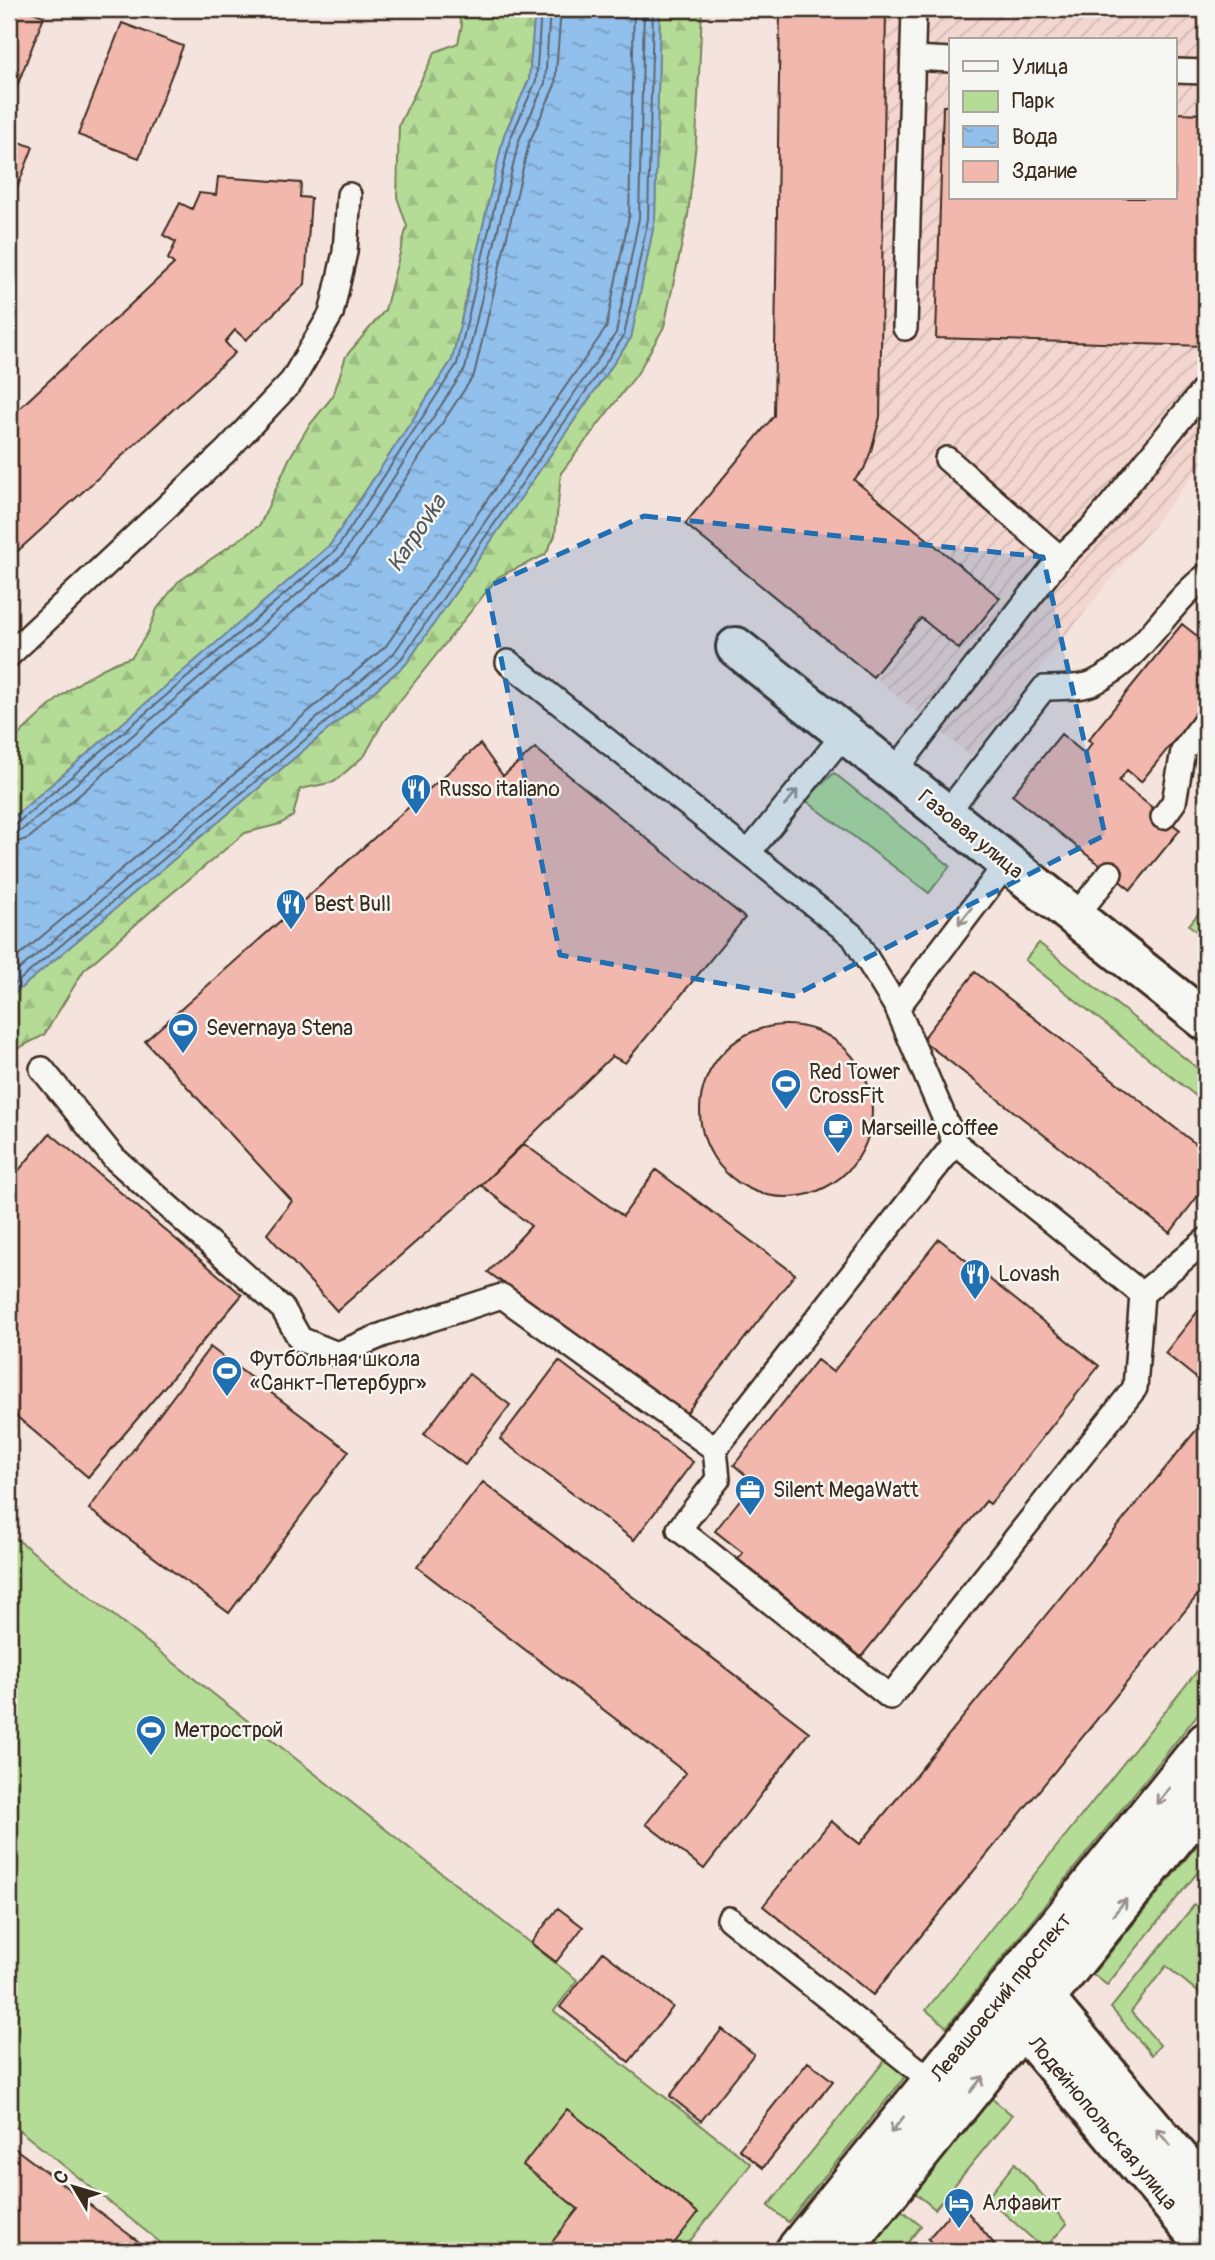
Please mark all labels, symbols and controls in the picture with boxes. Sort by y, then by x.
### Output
legend [949,38,1176,200]
text: Улица [1012,54,1068,81]
text: Парк [1012,88,1055,115]
text: Вода [1012,124,1058,151]
text: Здание [1012,158,1078,185]
water label: Karpovka [380,488,453,577]
restaurant icon: Russo italiano [399,772,433,816]
place label: Russo italiano [439,776,560,803]
street label: Газовая улица [912,784,1029,885]
one-way arrow [784,790,799,808]
restaurant icon: Best Bull [274,887,308,931]
place label: Best Bull [314,891,391,918]
one-way arrow [957,907,972,925]
sports icon: Severnaya Stena [166,1011,200,1055]
place label: Severnaya Stena [206,1015,353,1042]
place label: Red Tower CrossFit [809,1059,901,1110]
sports icon: Red Tower CrossFit [769,1067,803,1111]
cafe icon: Marseille coffee [821,1111,855,1155]
place label: Marseille coffee [861,1115,999,1142]
restaurant icon: Lovash [958,1257,992,1301]
place label: Lovash [998,1261,1060,1288]
place label: Футбольная школа «Санкт-Петербург» [250,1346,427,1397]
sports icon: Футбольная школа «Санкт-Петербург» [210,1354,244,1398]
office icon: Silent MegaWatt [733,1473,767,1517]
place label: Silent MegaWatt [773,1477,919,1504]
sports icon: Метрострой [134,1713,168,1757]
place label: Метрострой [174,1717,283,1744]
one-way arrow [1156,1786,1171,1804]
one-way arrow [1112,1898,1127,1916]
street label: Левашовский проспект [924,1907,1078,2088]
street label: Лодейнопольская улица [1021,2030,1183,2216]
one-way arrow [969,2075,984,2093]
one-way arrow [890,2116,905,2134]
one-way arrow [1155,2129,1171,2147]
north arrow [38,2152,108,2222]
text: С [48,2165,75,2189]
hotel icon: Алфавит [942,2186,976,2230]
place label: Алфавит [982,2190,1062,2217]

